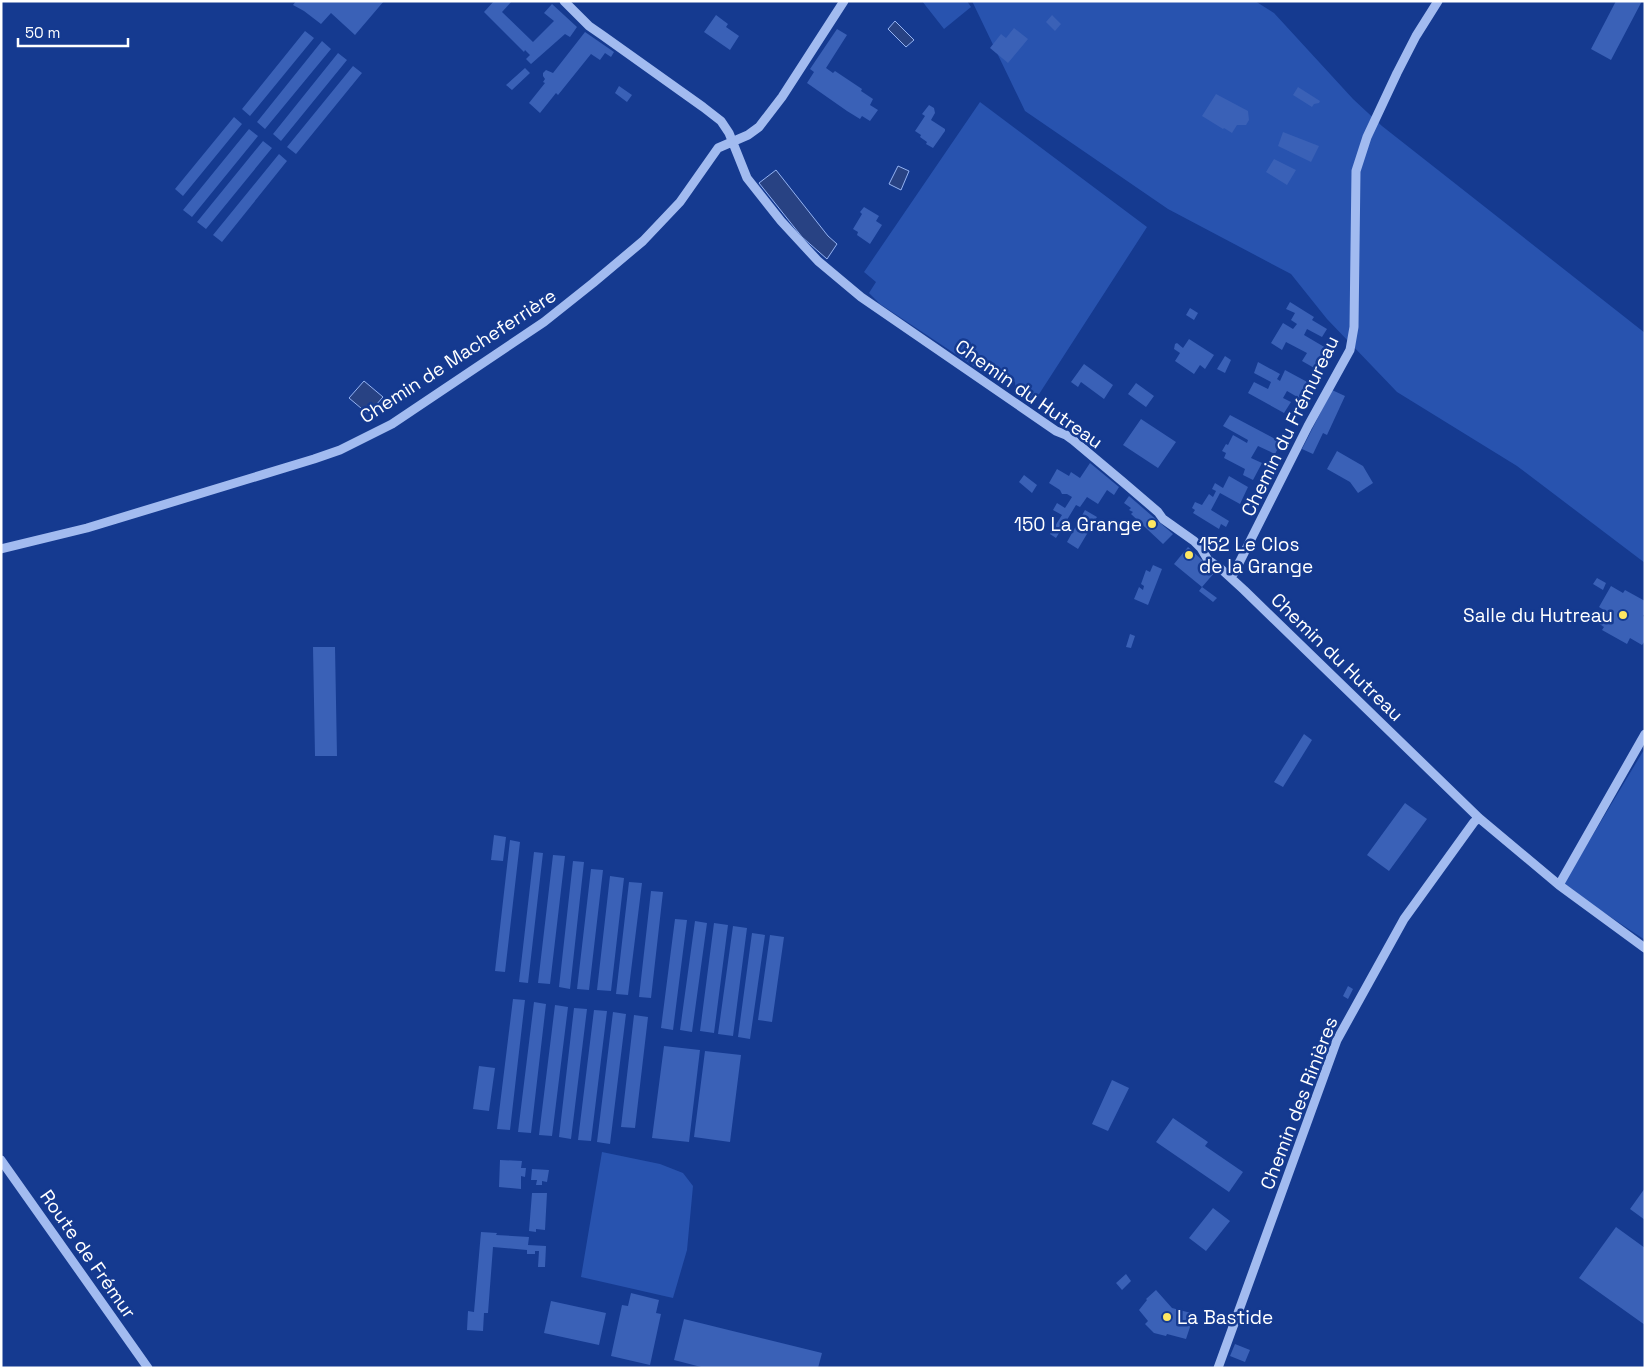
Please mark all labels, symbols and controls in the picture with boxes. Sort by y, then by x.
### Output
scale bar [18,15,128,47]
text: 50 m [25,23,60,42]
street label: Chemin de Macheferrière [355,283,561,429]
street label: Chemin du Frémureau [1235,332,1345,520]
street label: Chemin du Hutreau [950,334,1108,454]
place label: 150 La Grange [1014,512,1142,537]
marker: 150 La Grange [1146,518,1158,530]
place label: 152 Le Clos de la Grange [1199,532,1313,579]
marker: 152 Le Clos de la Grange [1183,549,1195,561]
street label: Chemin du Hutreau [1266,587,1408,727]
place label: Salle du Hutreau [1463,603,1613,628]
marker: Salle du Hutreau [1617,609,1629,621]
street label: Chemin des Rinières [1254,1013,1344,1193]
street label: Route de Frémur [34,1185,142,1323]
place label: La Bastide [1177,1305,1273,1330]
marker: La Bastide [1161,1311,1173,1323]

